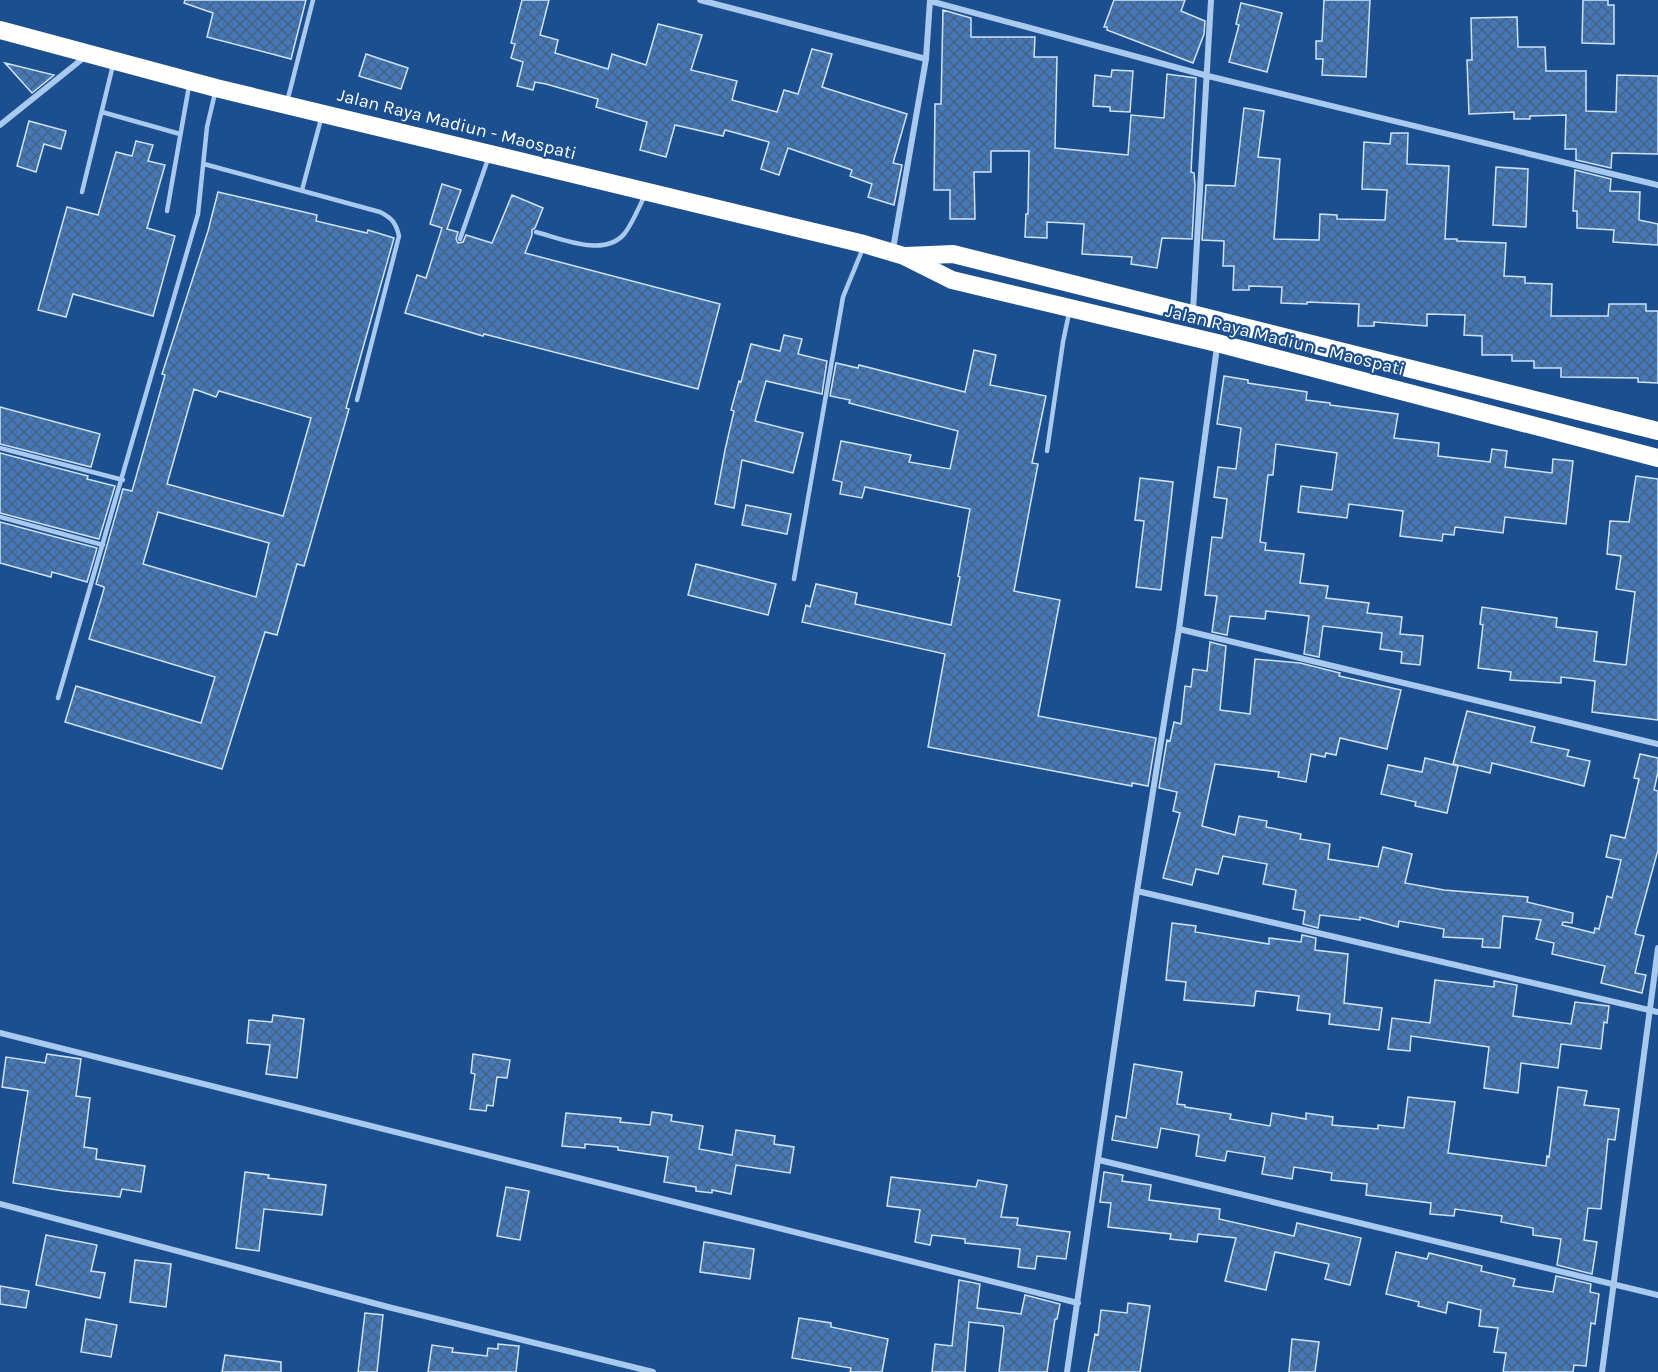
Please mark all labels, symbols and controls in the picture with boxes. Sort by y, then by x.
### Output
street label: Jalan Raya Madiun - Maospati [335,84,579,164]
street label: Jalan Raya Madiun - Maospati [1163,300,1407,380]

